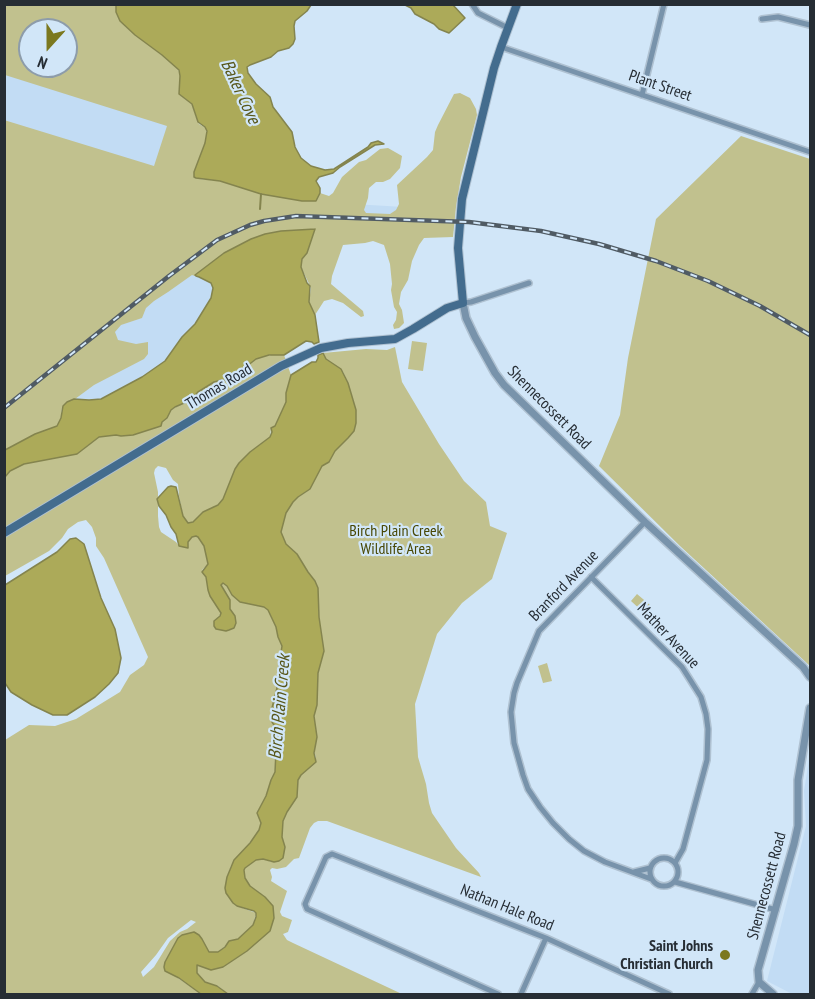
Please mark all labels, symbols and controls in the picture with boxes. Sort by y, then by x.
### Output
north arrow [18,18,78,78]
text: N [35,52,50,74]
water label: Baker Cove [216,56,264,128]
street label: Plant Street [626,66,694,106]
street label: Thomas Road [182,360,256,414]
street label: Shennecossett Road [503,362,595,454]
park label: Birch Plain Creek Wildlife Area [349,521,443,559]
street label: Branford Avenue [525,546,603,626]
street label: Mather Avenue [633,599,703,673]
water label: Birch Plain Creek [265,654,295,760]
street label: Shennecossett Road [743,830,791,942]
street label: Nathan Hale Road [457,881,557,935]
place label: Saint Johns Christian Church [620,936,713,974]
marker: Saint Johns Christian Church [718,948,732,962]

